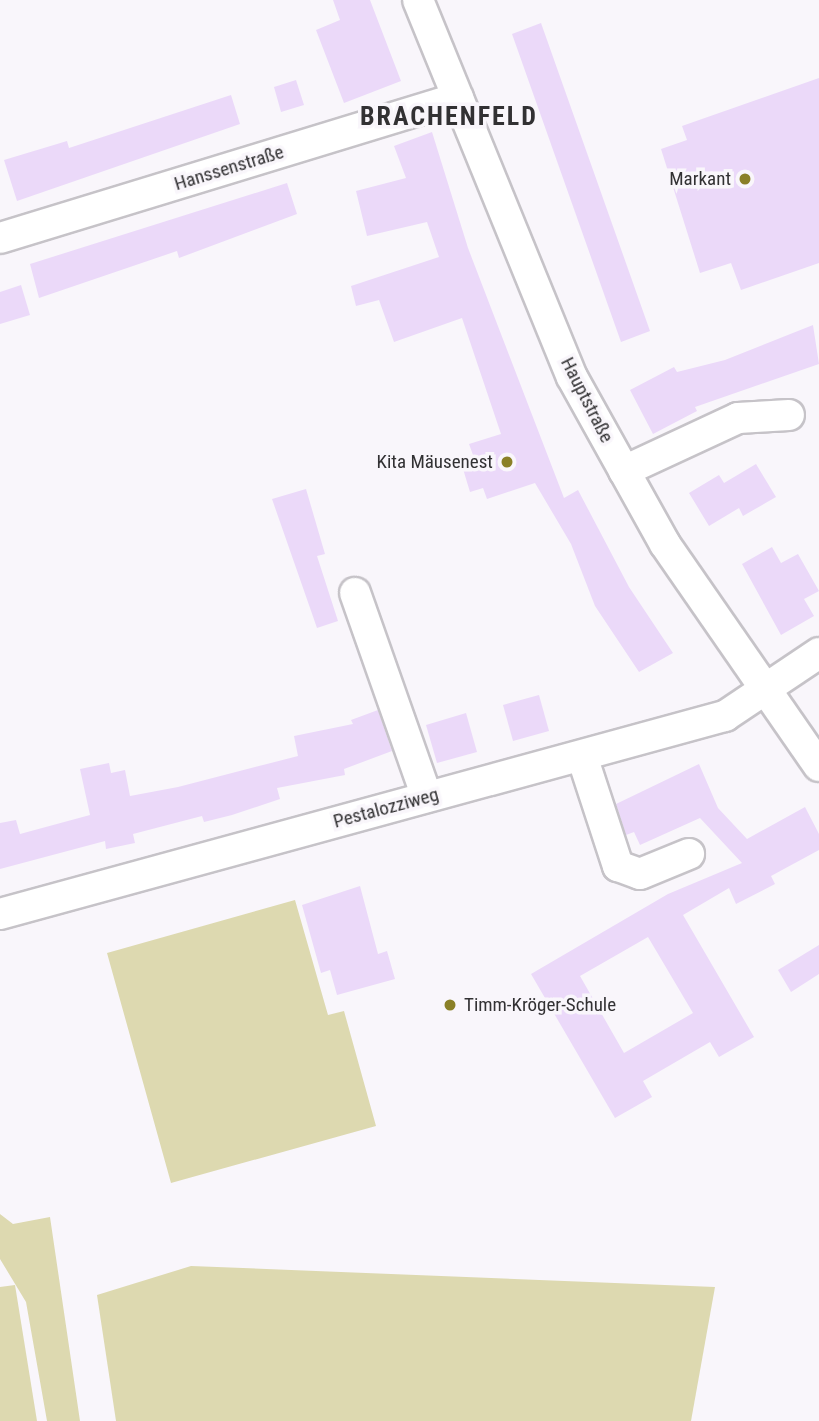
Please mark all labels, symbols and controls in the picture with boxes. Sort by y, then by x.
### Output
district label: BRACHENFELD [361,101,537,133]
street label: Hanssenstraße [172,141,286,195]
place label: Markant [669,168,731,190]
marker: Markant [737,171,753,187]
street label: Hauptstraße [556,354,618,446]
place label: Kita Mäusenest [377,451,493,473]
marker: Kita Mäusenest [499,454,515,470]
street label: Pestalozziweg [331,783,441,833]
place label: Timm-Kröger-Schule [464,994,616,1016]
marker: Timm-Kröger-Schule [442,997,458,1013]

